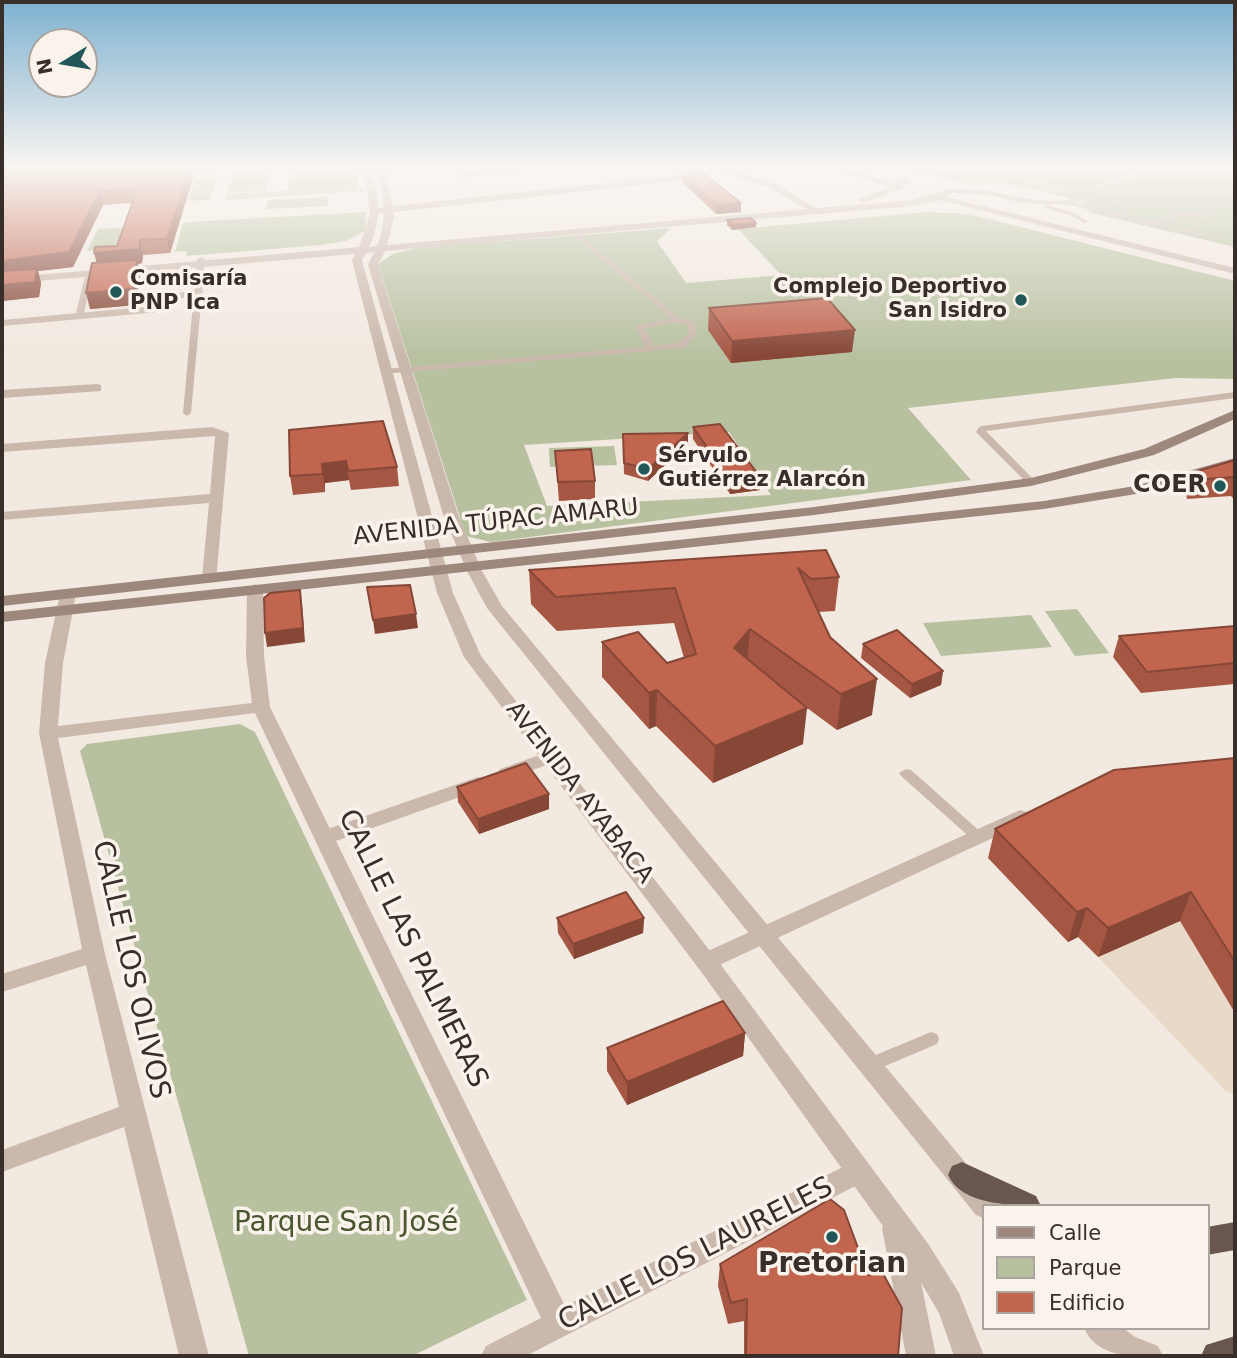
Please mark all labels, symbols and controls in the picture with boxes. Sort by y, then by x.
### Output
north arrow [28,28,98,98]
text: N [32,57,57,77]
place label: Comisaría PNP Ica [130,267,247,317]
place label: Complejo Deportivo San Isidro [773,275,1007,325]
marker: Comisaría PNP Ica [108,284,124,300]
marker: Complejo Deportivo San Isidro [1013,292,1029,308]
place label: Sérvulo Gutiérrez Alarcón [658,444,866,494]
marker: Sérvulo Gutiérrez Alarcón [636,461,652,477]
place label: COER [1133,472,1206,500]
marker: COER [1212,478,1228,494]
street label: AVENIDA TÚPAC AMARU [352,494,640,552]
street label: AVENIDA AYABACA [499,696,659,890]
street label: CALLE LAS PALMERAS [330,804,494,1094]
street label: CALLE LOS OLIVOS [84,838,176,1102]
street label: CALLE LOS LAURELES [553,1171,839,1339]
legend [982,1204,1209,1330]
park label: Parque San José [234,1207,458,1241]
text: Calle [1049,1221,1101,1245]
marker: Pretorian [824,1229,840,1245]
place label: Pretorian [758,1248,906,1282]
text: Parque [1049,1256,1121,1280]
text: Edificio [1049,1291,1125,1315]

